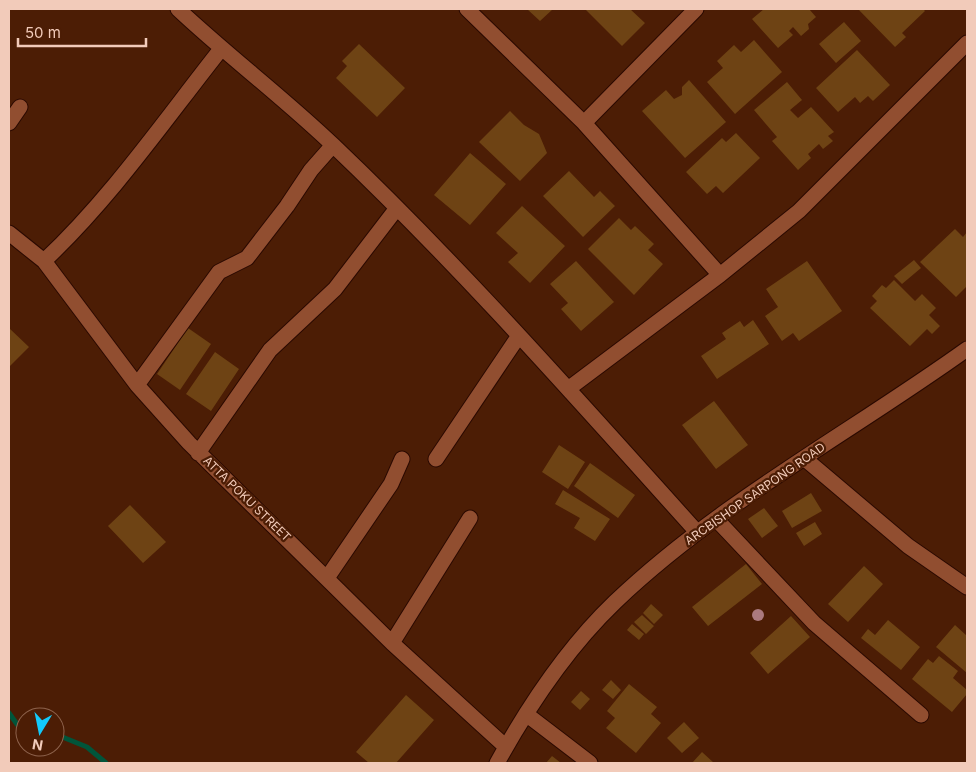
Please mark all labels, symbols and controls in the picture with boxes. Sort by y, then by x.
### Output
scale bar [18,15,145,47]
text: 50 m [25,23,61,42]
street label: ARCBISHOP SARPONG ROAD [682,439,828,548]
street label: ATTA POKU STREET [200,453,294,544]
north arrow [15,707,65,757]
text: N [31,736,44,755]

